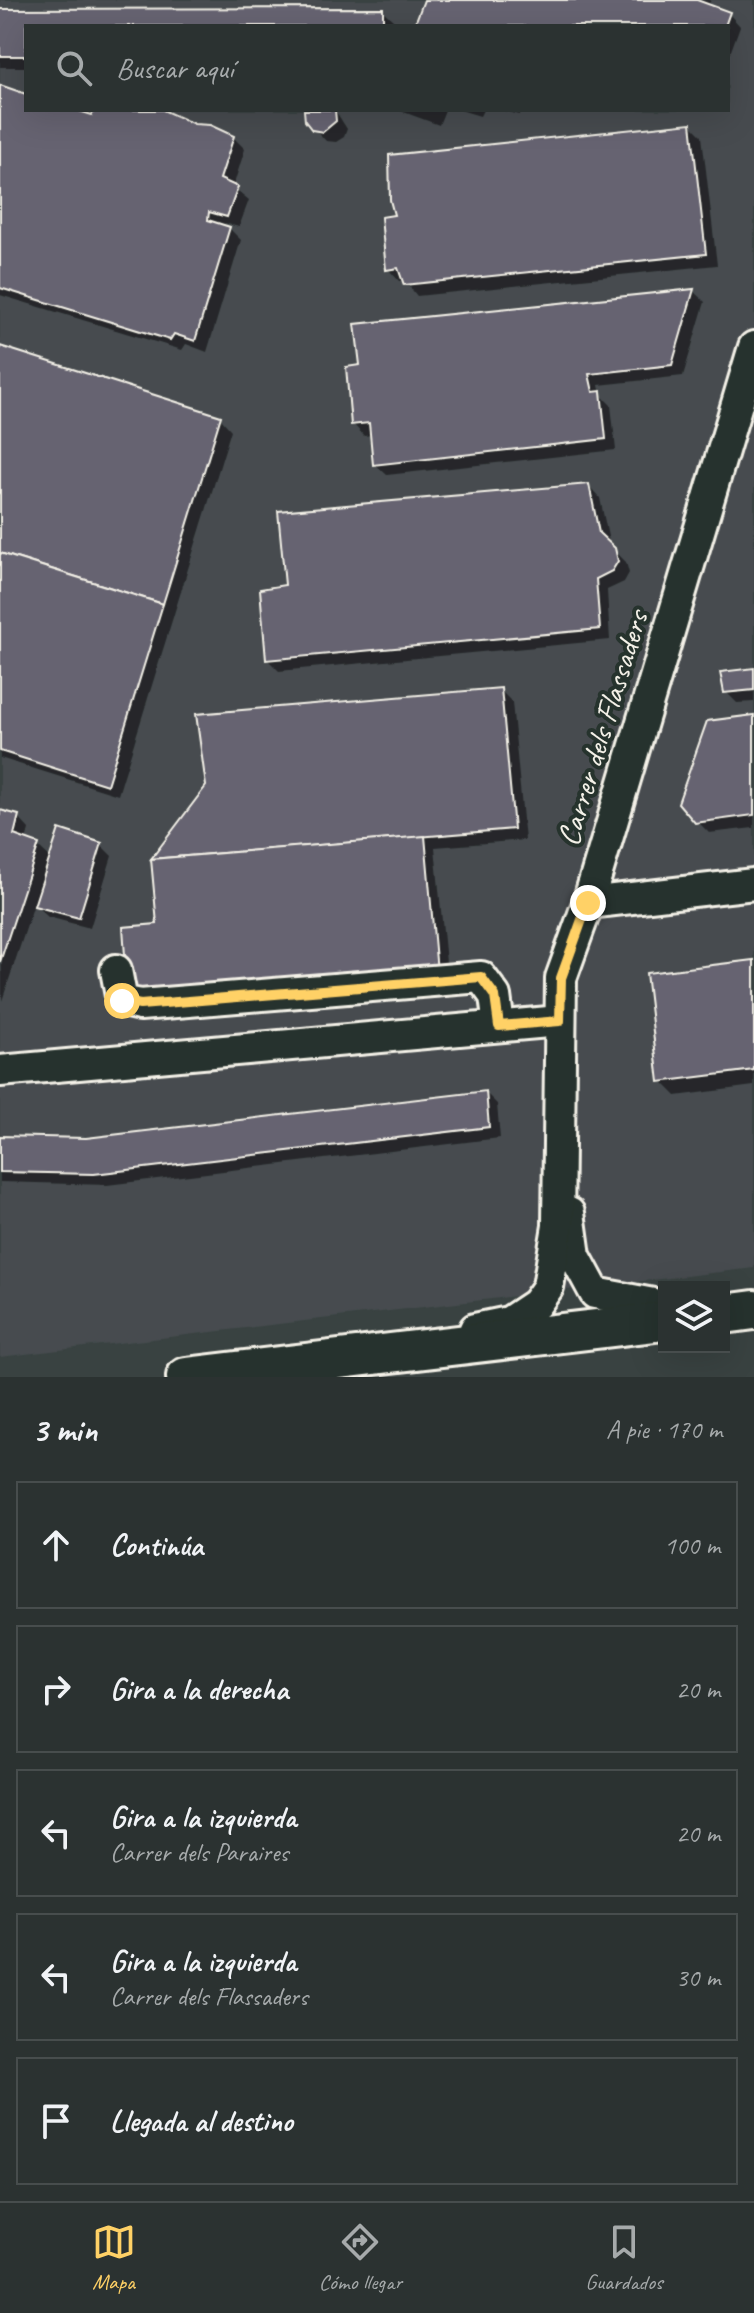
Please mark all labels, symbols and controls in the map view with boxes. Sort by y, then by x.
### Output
search box [24,24,730,112]
icon: search [52,46,96,90]
text: Buscar aquí [116,49,234,87]
street label: Carrer dels Flassaders [547,603,659,851]
route end [570,885,606,921]
route start [104,983,140,1019]
map controls [658,1281,730,1353]
button: layers [658,1281,730,1353]
text: 3 min [32,1408,97,1451]
text: A pie · 170 m [606,1413,722,1446]
icon: ahead [34,1523,78,1567]
text: Continúa [110,1526,203,1564]
text: 100 m [664,1529,720,1562]
icon: right [34,1667,78,1711]
text: Gira a la derecha [110,1670,288,1708]
text: 20 m [676,1673,720,1706]
text: Gira a la izquierda [110,1798,296,1836]
icon: left [34,1811,78,1855]
text: 20 m [676,1817,720,1850]
text: Carrer dels Paraires [110,1836,288,1869]
text: Gira a la izquierda [110,1942,296,1980]
icon: left [34,1955,78,1999]
text: 30 m [676,1961,720,1994]
text: Carrer dels Flassaders [110,1980,308,2013]
icon: arrive [34,2099,78,2143]
text: Llegada al destino [110,2102,293,2140]
tab: Mapa [92,2220,136,2296]
tab: Cómo llegar [319,2220,402,2296]
tab: Guardados [585,2220,662,2296]

